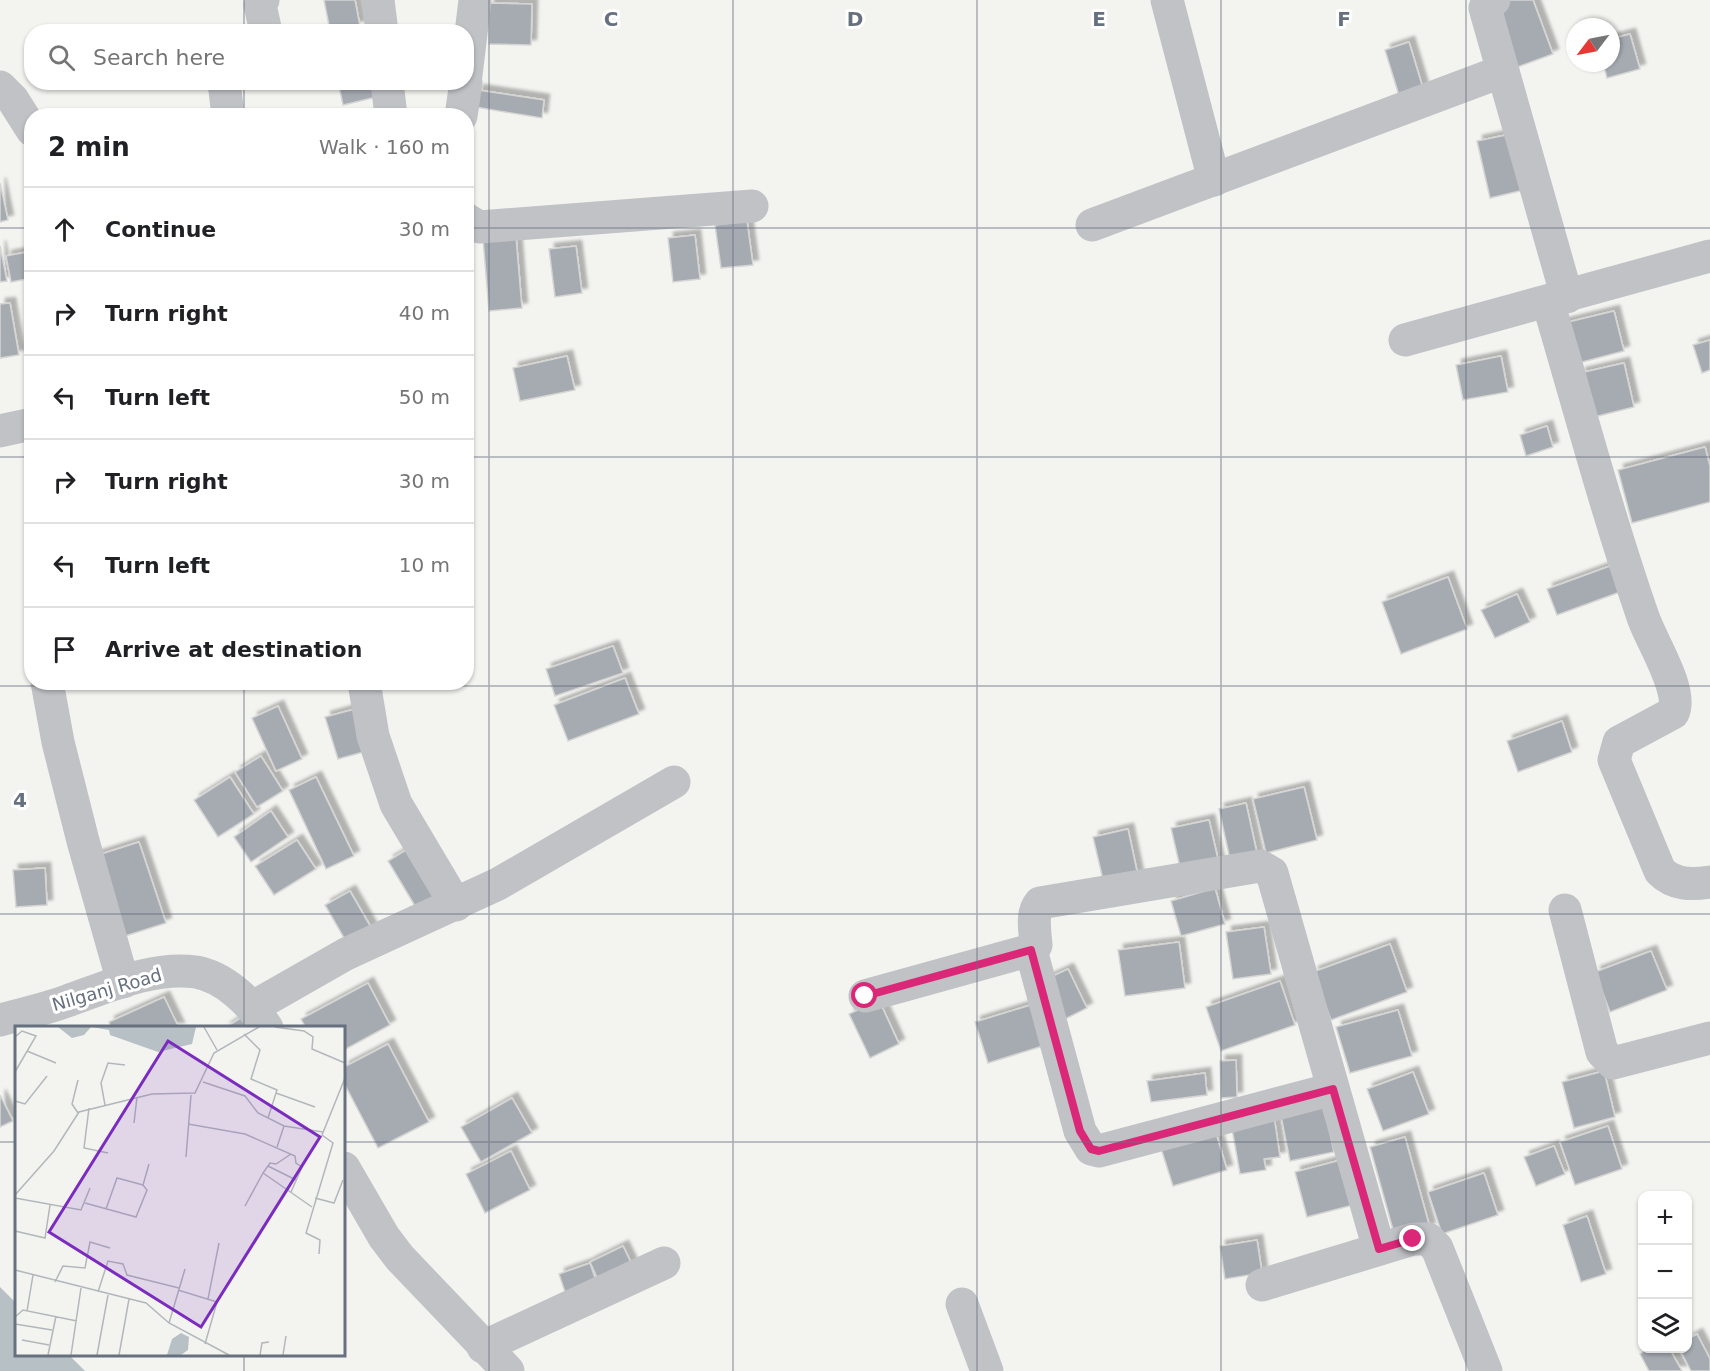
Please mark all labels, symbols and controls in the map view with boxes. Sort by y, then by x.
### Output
text: C [604,7,618,31]
text: D [847,7,863,31]
text: E [1092,7,1106,31]
text: F [1337,7,1351,31]
north arrow [1566,18,1620,72]
search box [24,24,474,90]
icon: search [45,41,78,74]
text: Search here [93,45,225,70]
text: 2 min [48,132,130,162]
text: Walk · 160 m [319,135,450,159]
icon: ahead [48,213,81,246]
text: Continue [105,217,216,242]
text: 30 m [399,217,450,241]
icon: right [48,297,81,330]
text: Turn right [105,301,228,326]
text: 40 m [399,301,450,325]
icon: left [48,381,81,414]
text: Turn left [105,385,210,410]
text: 50 m [399,385,450,409]
icon: right [48,465,81,498]
text: Turn right [105,469,228,494]
text: 30 m [399,469,450,493]
icon: left [48,549,81,582]
text: Turn left [105,553,210,578]
text: 10 m [399,553,450,577]
icon: arrive [48,633,81,666]
text: Arrive at destination [105,637,362,662]
text: 4 [13,788,27,812]
street label: Nilganj Road [50,964,164,1015]
route start [851,982,877,1008]
inset map [15,1026,345,1356]
map controls [1638,1191,1692,1353]
button: + [1638,1191,1692,1245]
route end [1399,1225,1425,1251]
button: − [1638,1245,1692,1299]
button: layers [1638,1299,1692,1353]

